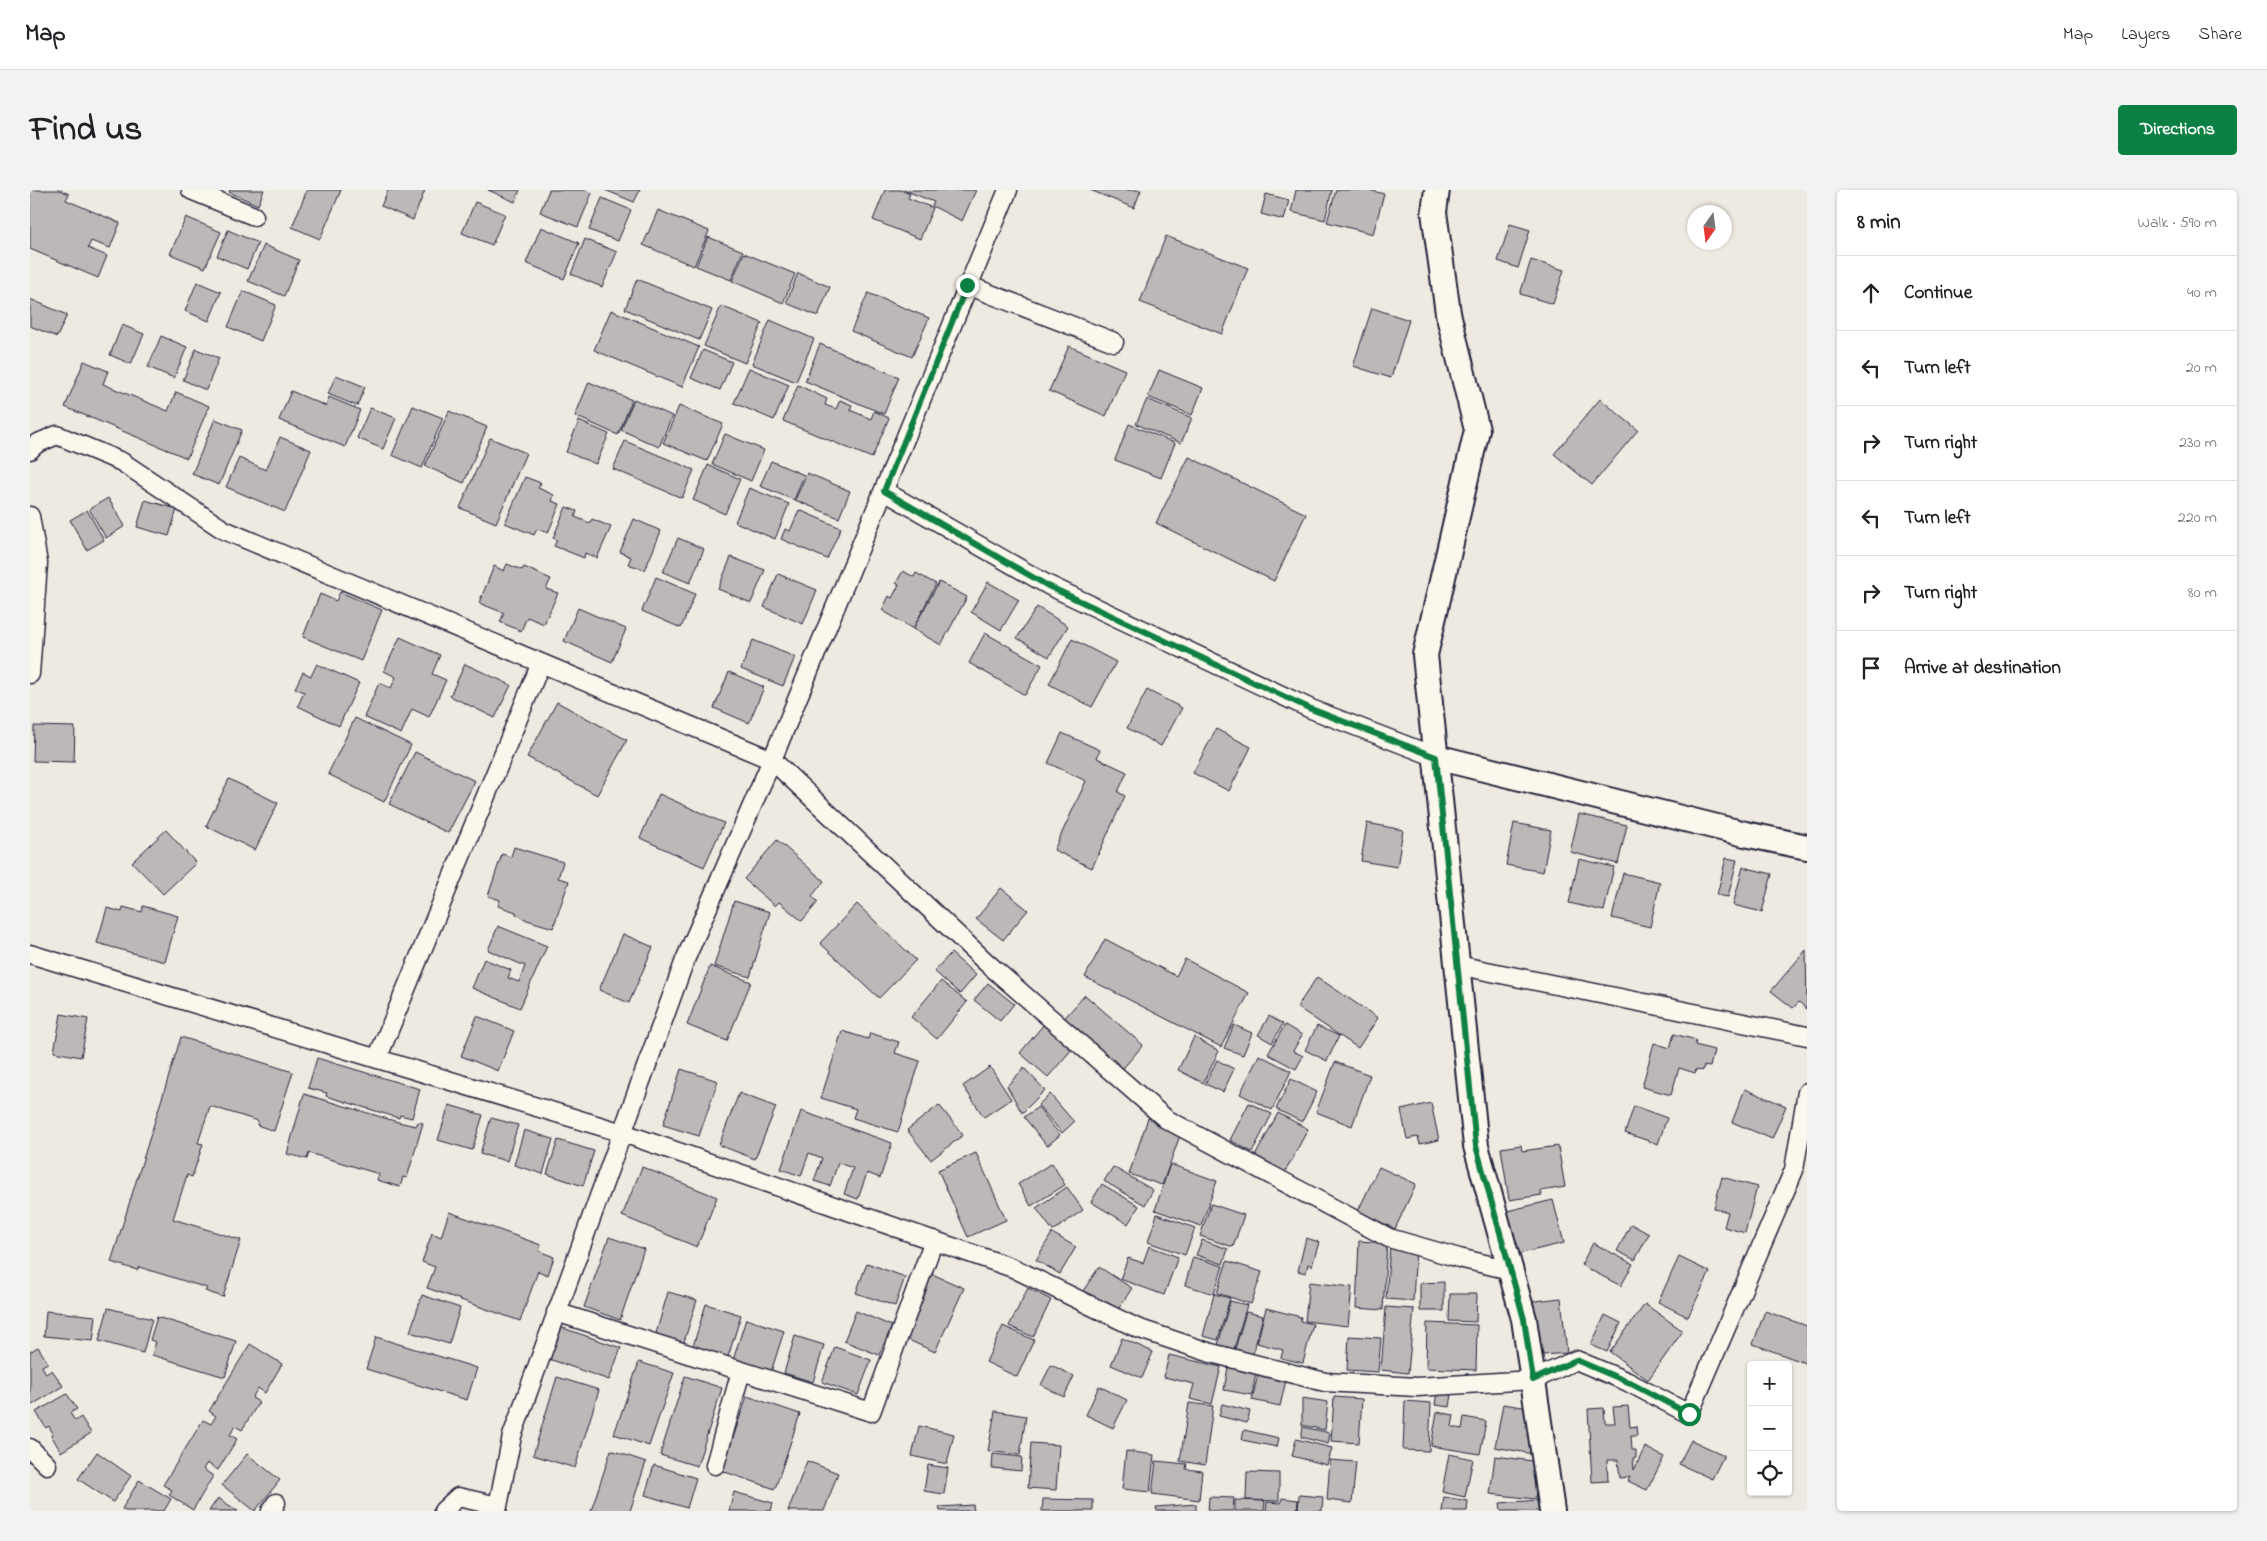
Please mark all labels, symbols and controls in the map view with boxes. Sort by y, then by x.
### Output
text: Map [25,17,66,52]
text: Map [2063,22,2093,48]
text: Layers [2121,22,2171,48]
text: Share [2199,22,2242,48]
text: Find us [30,105,142,156]
button: Directions [2118,105,2237,155]
north arrow [1687,205,1732,250]
text: 8 min [1857,208,1901,238]
text: Walk · 590 m [2138,211,2217,235]
route end [956,274,979,297]
icon: ahead [1857,279,1885,307]
text: Continue [1904,280,1972,307]
text: 40 m [2187,281,2217,305]
icon: left [1857,354,1885,382]
text: Turn left [1904,355,1971,382]
text: 20 m [2186,356,2217,380]
icon: right [1857,429,1885,457]
text: Turn right [1904,430,1977,457]
text: 230 m [2179,431,2217,455]
icon: left [1857,504,1885,532]
text: Turn left [1904,505,1971,532]
text: 220 m [2178,506,2217,530]
icon: right [1857,579,1885,607]
text: Turn right [1904,580,1977,607]
text: 80 m [2188,581,2217,605]
icon: arrive [1857,654,1885,682]
text: Arrive at destination [1904,655,2061,682]
map controls [1747,1361,1792,1496]
button: + [1747,1361,1792,1406]
route start [1678,1403,1701,1426]
button: − [1747,1406,1792,1451]
button: locate [1747,1451,1792,1496]

